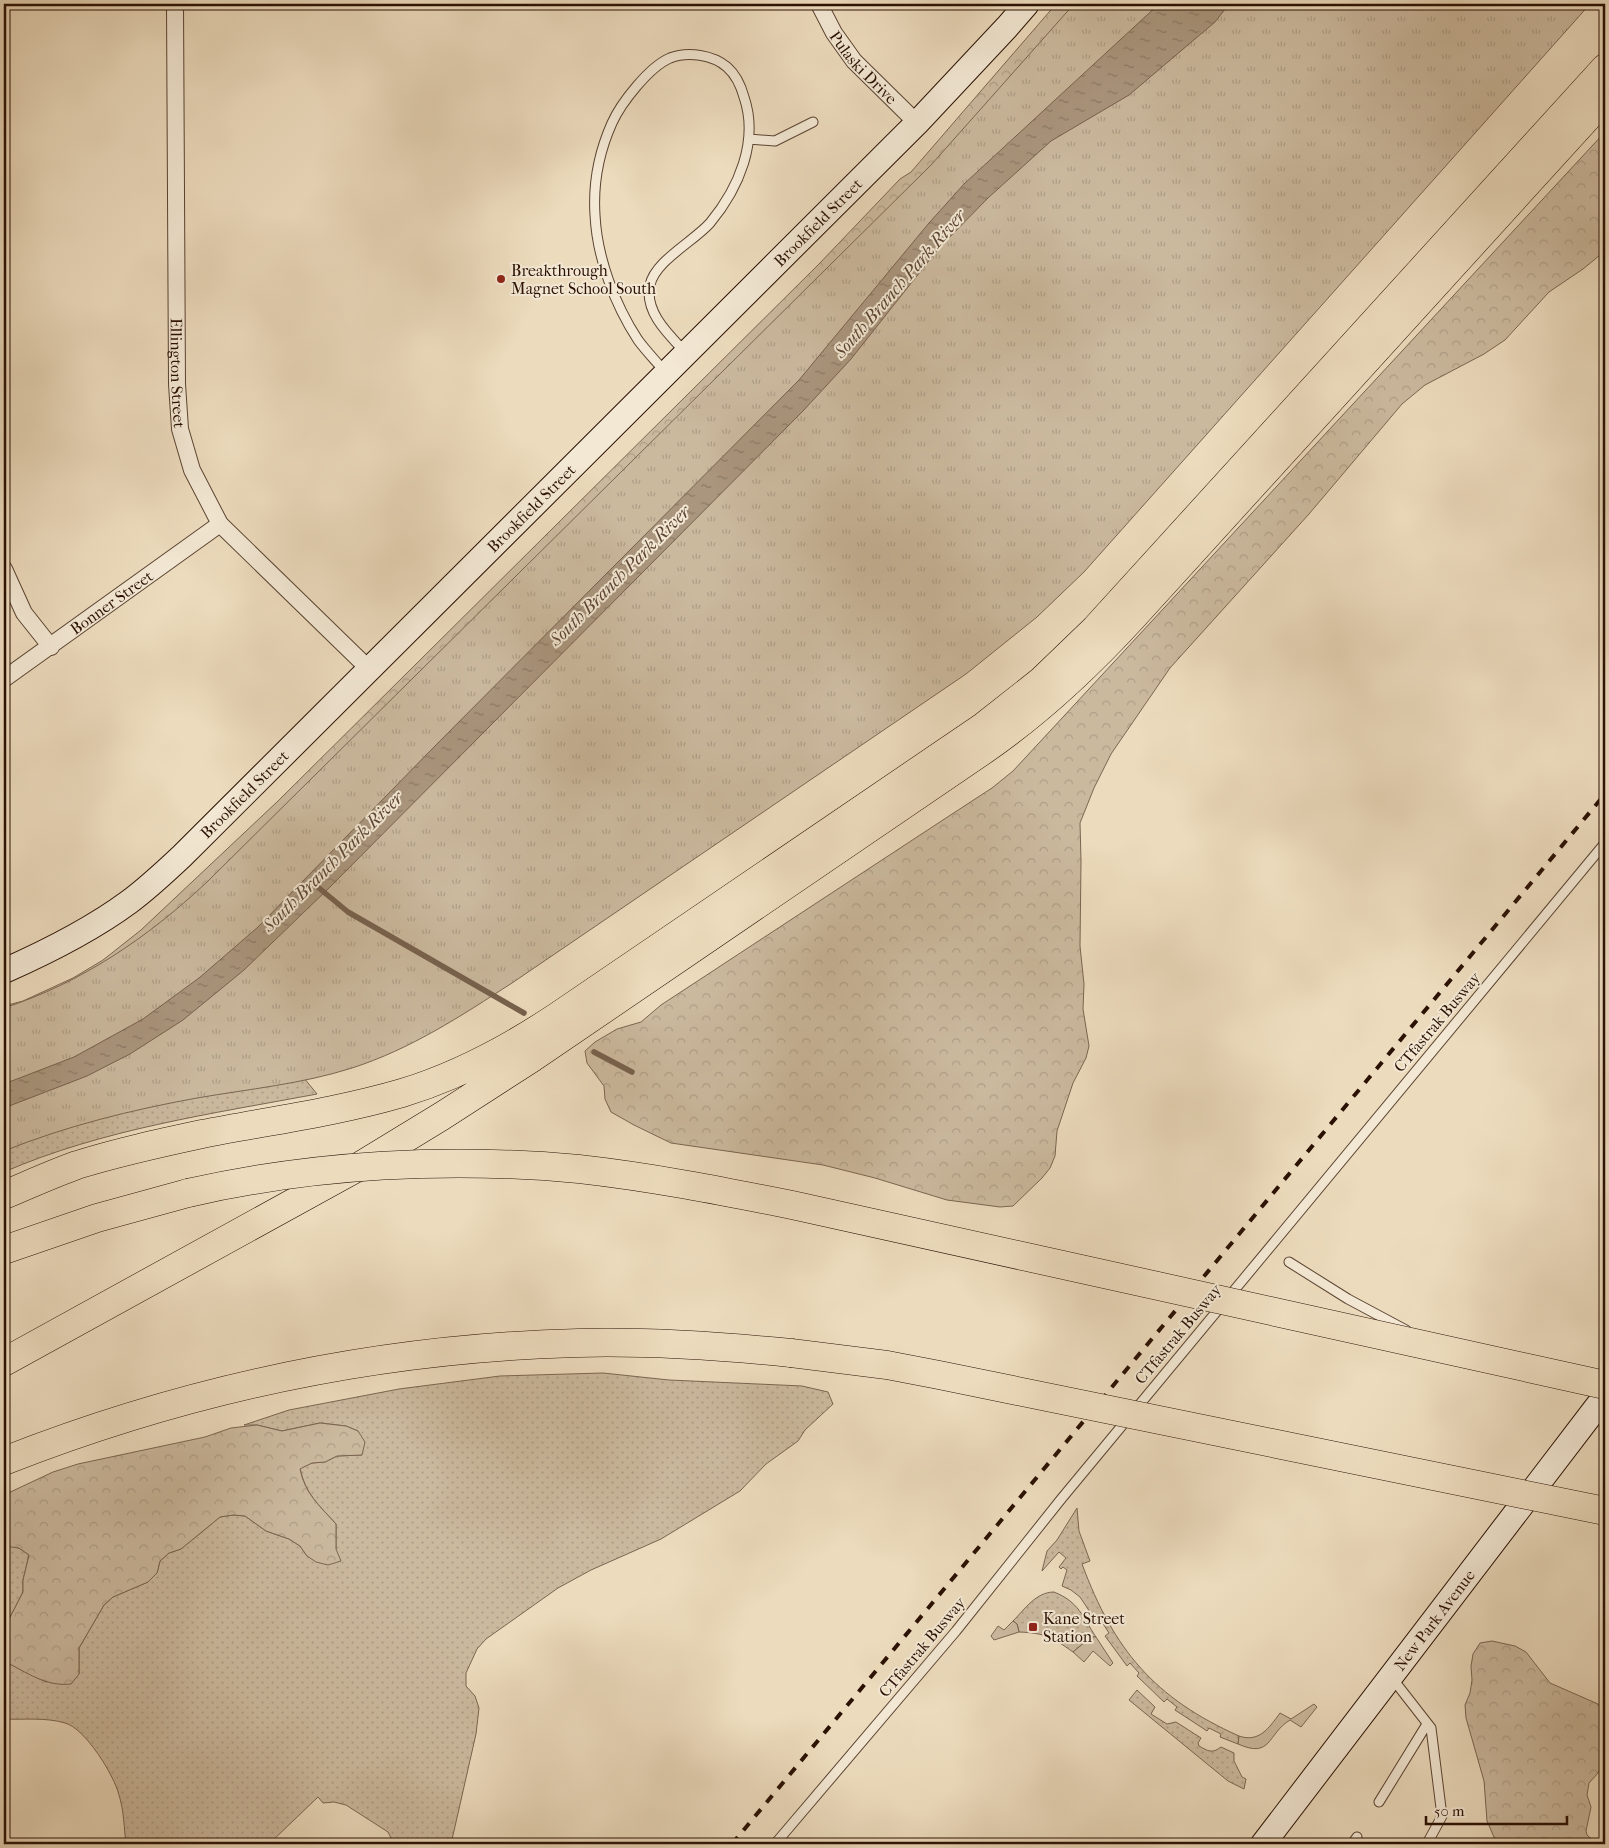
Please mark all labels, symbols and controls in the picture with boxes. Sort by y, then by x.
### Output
street label: Pulaski Drive [826,27,901,108]
street label: Brookfield Street [770,174,866,270]
water label: South Branch Park River [829,204,971,363]
place label: Breakthrough Magnet School South [511,261,656,298]
marker: Breakthrough Magnet School South [495,273,507,285]
street label: Ellington Street [167,318,189,429]
street label: Brookfield Street [483,460,579,556]
water label: South Branch Park River [545,500,696,651]
street label: Bonner Street [66,566,157,638]
street label: Brookfield Street [196,746,292,842]
water label: South Branch Park River [258,786,409,937]
street label: CTfastrak Busway [1390,968,1485,1076]
street label: CTfastrak Busway [1131,1280,1226,1388]
street label: New Park Avenue [1390,1566,1479,1674]
street label: CTfastrak Busway [875,1593,970,1701]
place label: Kane Street Station [1043,1609,1125,1646]
marker: Kane Street Station [1027,1621,1039,1633]
scale bar [1426,1793,1568,1825]
text: 50 m [1434,1802,1465,1820]

